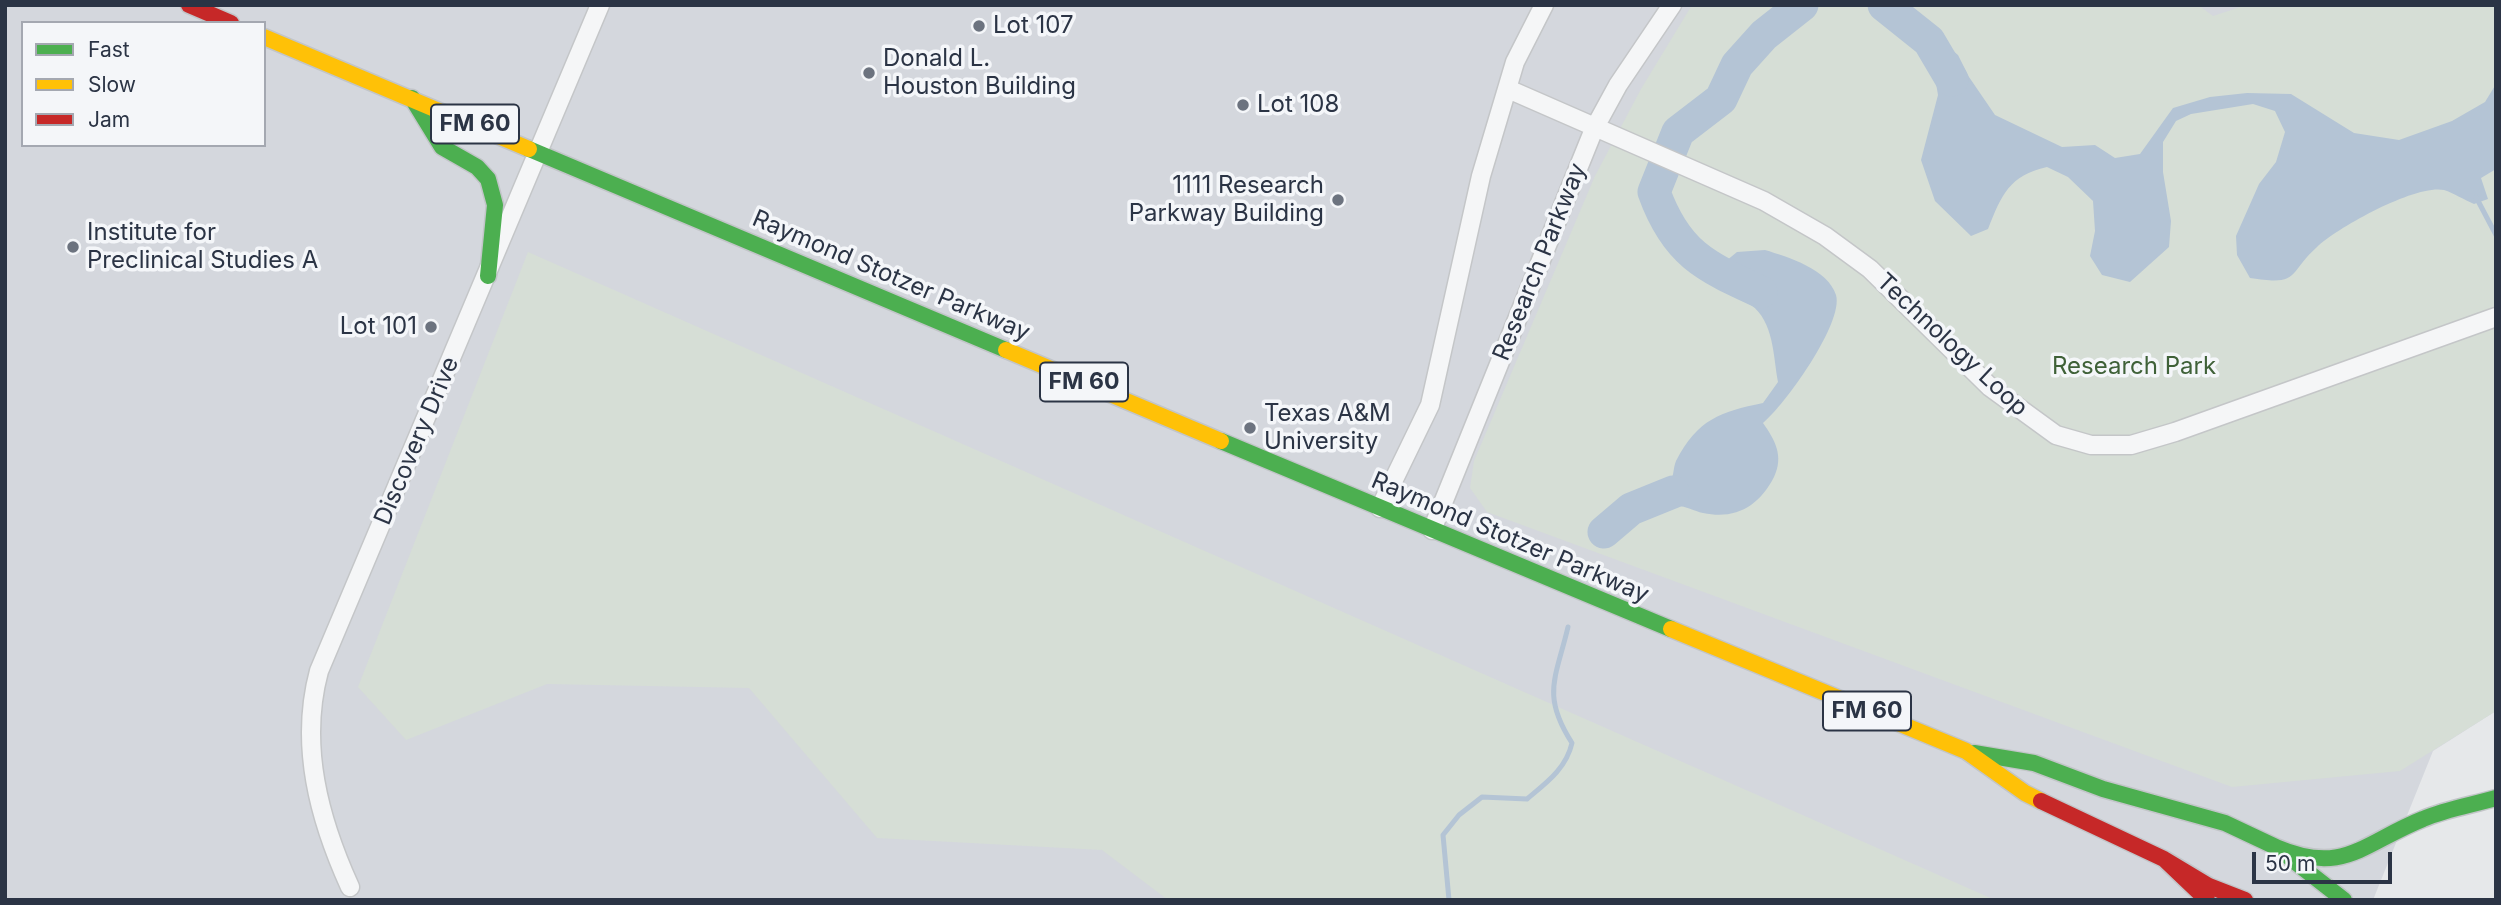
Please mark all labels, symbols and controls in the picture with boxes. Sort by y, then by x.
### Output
place label: Lot 107 [993,12,1074,40]
marker: Lot 107 [971,18,987,34]
legend [21,21,266,147]
text: Fast [88,37,130,62]
place label: Donald L. Houston Building [883,45,1076,101]
marker: Donald L. Houston Building [861,65,877,81]
text: Slow [88,72,136,97]
place label: Lot 108 [1257,91,1339,119]
marker: Lot 108 [1235,97,1251,113]
road number: FM 60 [431,105,519,144]
text: Jam [88,107,130,132]
street label: Research Parkway [1487,159,1593,365]
place label: 1111 Research Parkway Building [1129,172,1324,228]
marker: 1111 Research Parkway Building [1330,192,1346,208]
street label: Raymond Stotzer Parkway [748,204,1034,348]
place label: Institute for Preclinical Studies A [87,219,318,275]
marker: Institute for Preclinical Studies A [65,239,81,255]
street label: Technology Loop [1870,268,2034,422]
place label: Lot 101 [340,313,417,341]
marker: Lot 101 [423,319,439,335]
street label: Discovery Drive [369,353,465,529]
park label: Research Park [2052,353,2216,381]
road number: FM 60 [1040,362,1128,402]
place label: Texas A&M University [1264,400,1391,456]
marker: Texas A&M University [1242,420,1258,436]
street label: Raymond Stotzer Parkway [1367,466,1653,610]
road number: FM 60 [1823,692,1911,730]
scale bar [2256,838,2396,882]
text: 50 m [2265,851,2315,876]

